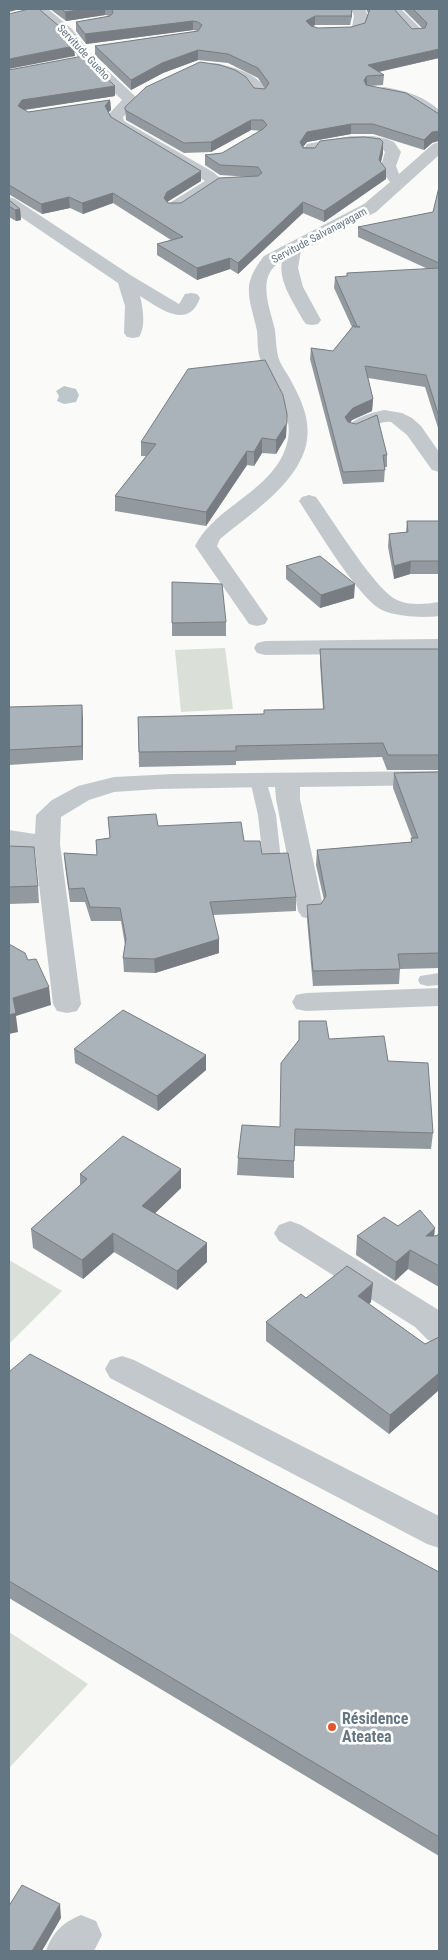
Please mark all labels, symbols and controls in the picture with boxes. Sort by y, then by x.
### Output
street label: Servitude Gueho [55,22,113,83]
street label: Servitude Salvanayagam [269,205,369,266]
place label: Résidence Ateatea [342,1709,409,1746]
marker: Résidence Ateatea [326,1721,338,1733]

